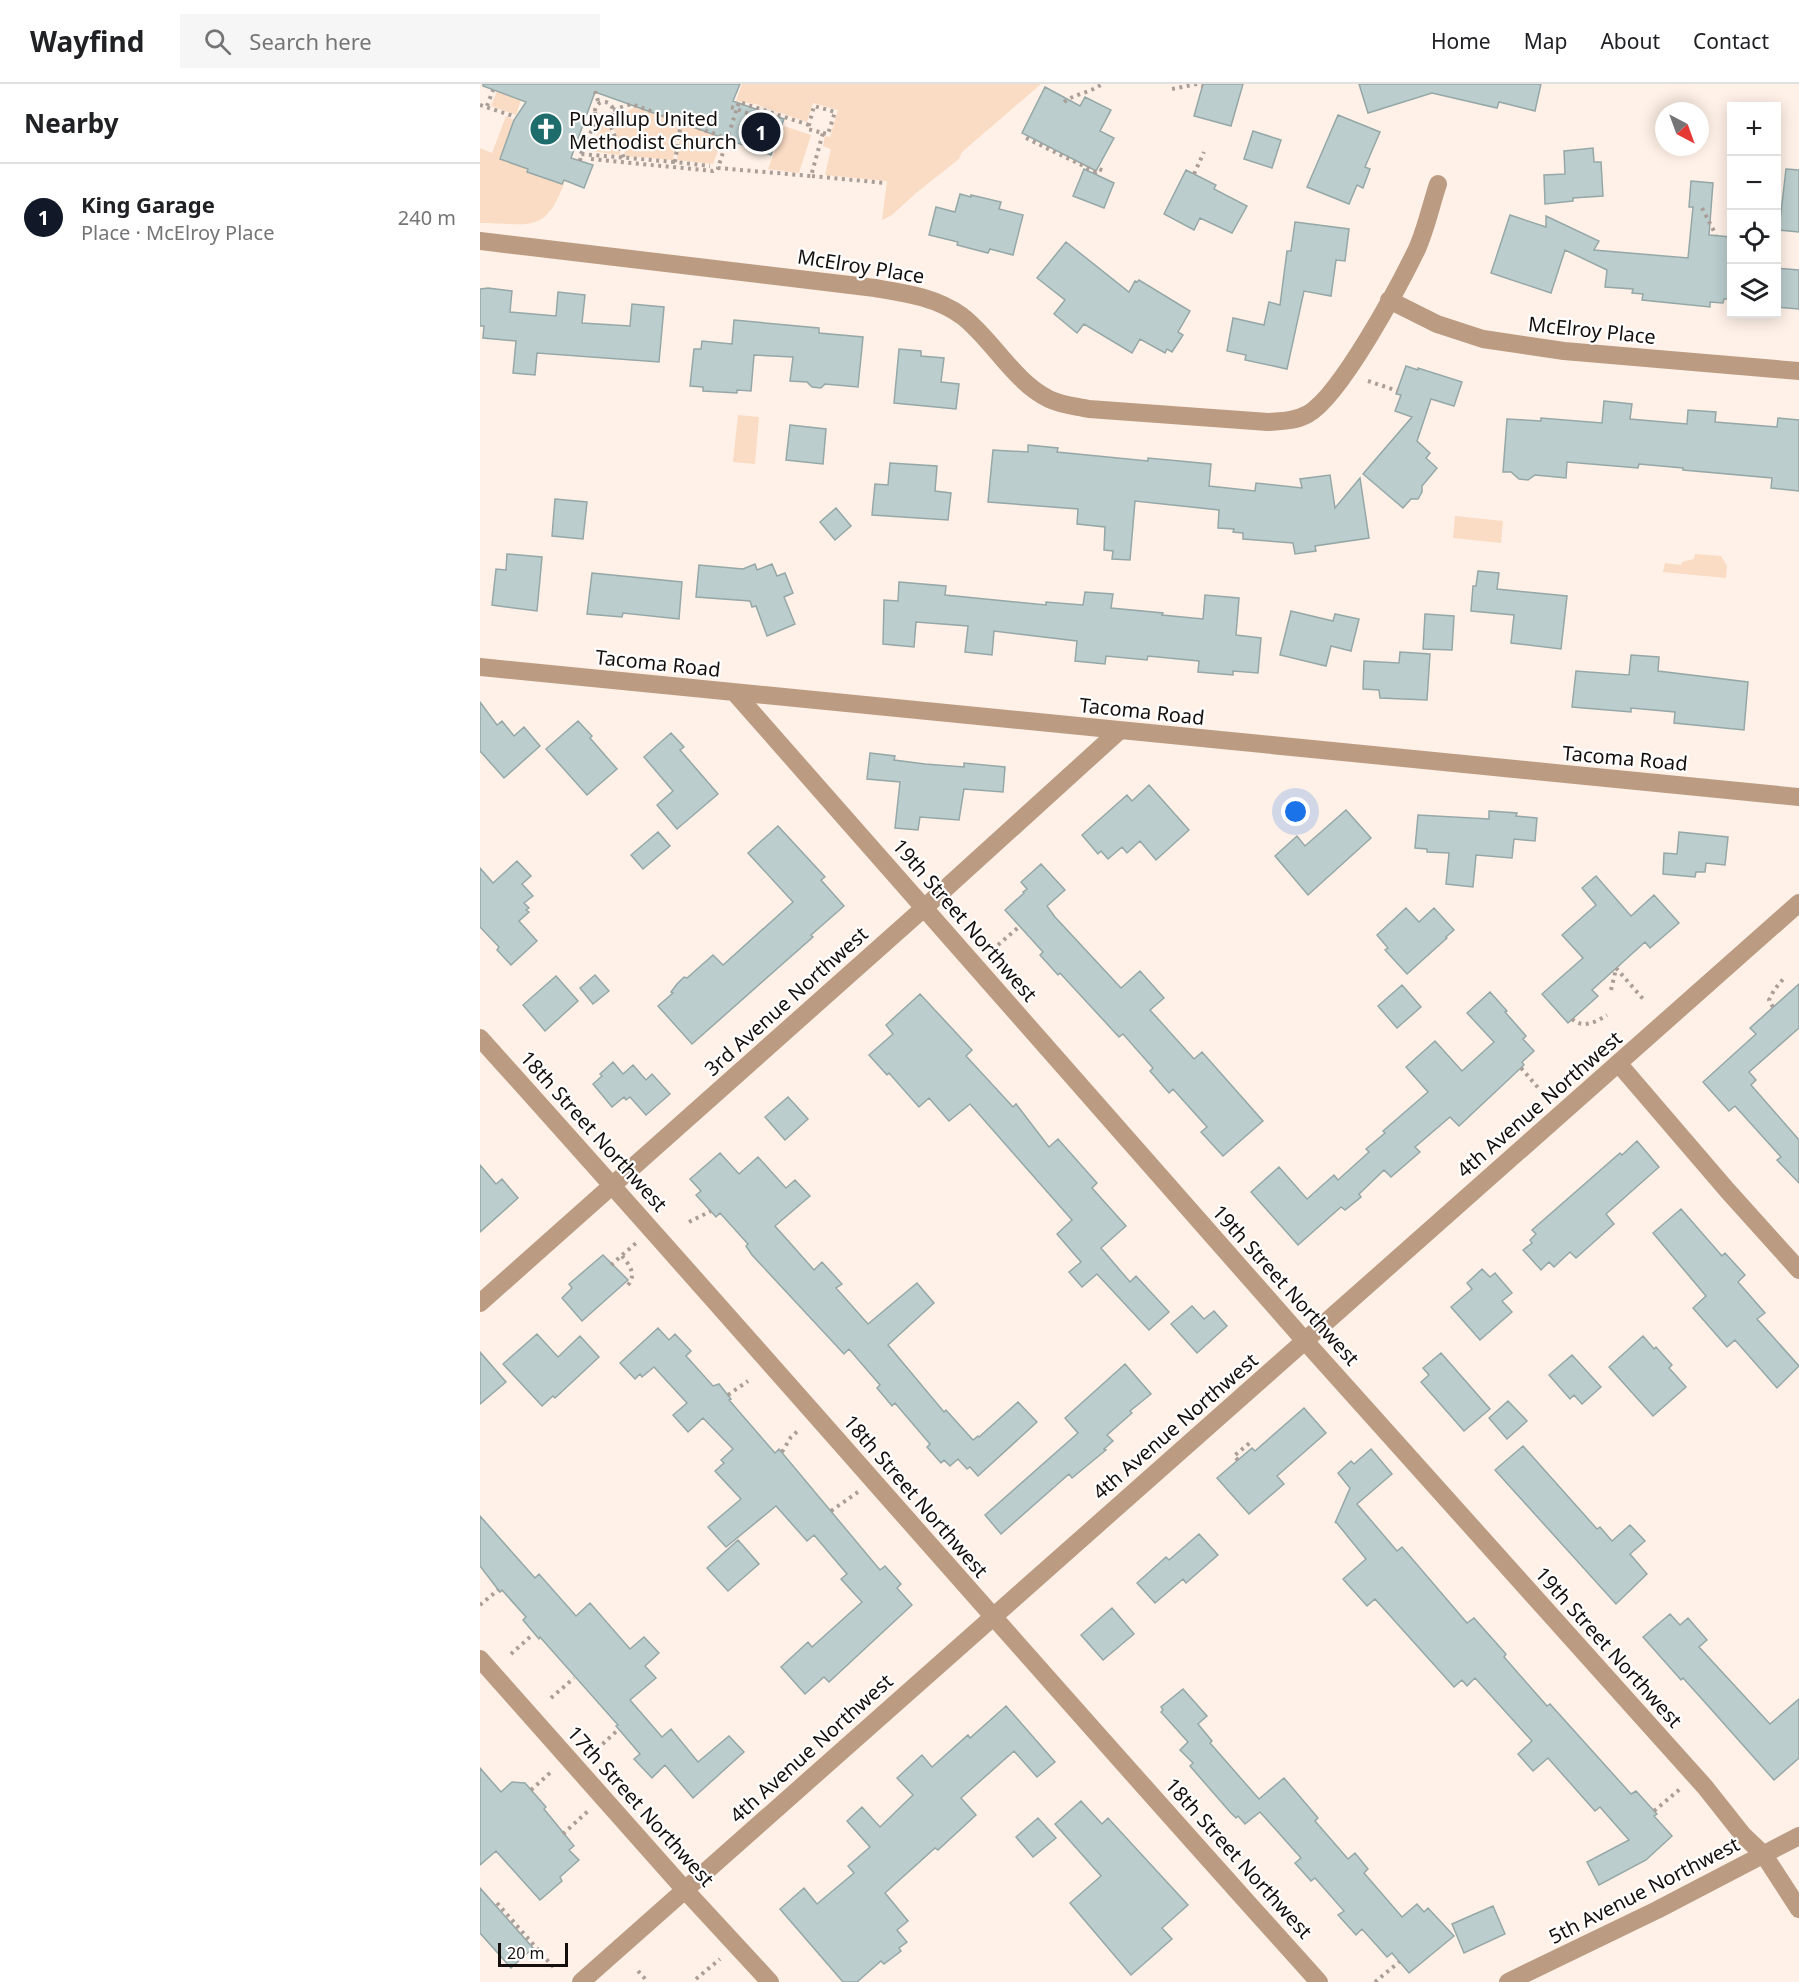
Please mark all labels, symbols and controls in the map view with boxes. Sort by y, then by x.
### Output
search box [180,14,600,68]
text: Wayfind [30,22,144,60]
icon: search [201,25,234,58]
text: Search here [249,26,372,56]
text: Home [1431,27,1491,55]
text: Map [1524,27,1567,55]
text: About [1600,27,1660,55]
text: Contact [1693,27,1769,55]
north arrow [1655,102,1709,156]
map controls [1727,102,1781,318]
button: + [1727,102,1781,156]
text: Nearby [24,105,119,141]
place label: Puyallup United Methodist Church [569,105,737,155]
pin: 1 [742,110,780,154]
church icon: Puyallup United Methodist Church [528,111,564,147]
button: − [1727,156,1781,210]
text: King Garage [81,189,215,219]
text: 1 [38,204,49,231]
text: 240 m [398,204,456,231]
button: locate [1727,210,1781,264]
text: Place · McElroy Place [81,219,274,246]
street label: McElroy Place [796,243,926,289]
button: layers [1727,264,1781,318]
street label: McElroy Place [1527,310,1657,350]
street label: Tacoma Road [594,643,722,683]
street label: Tacoma Road [1078,691,1206,731]
street label: Tacoma Road [1561,739,1689,777]
your location [1281,797,1310,826]
street label: 19th Street Northwest [887,833,1043,1007]
street label: 3rd Avenue Northwest [699,920,873,1082]
street label: 4th Avenue Northwest [1451,1025,1627,1183]
street label: 18th Street Northwest [514,1045,674,1217]
street label: 19th Street Northwest [1206,1199,1366,1371]
street label: 4th Avenue Northwest [1087,1347,1263,1505]
street label: 18th Street Northwest [838,1409,994,1583]
street label: 19th Street Northwest [1529,1561,1689,1733]
street label: 4th Avenue Northwest [724,1668,898,1828]
street label: 17th Street Northwest [561,1720,721,1892]
street label: 18th Street Northwest [1159,1772,1319,1944]
street label: 5th Avenue Northwest [1544,1830,1744,1950]
scale bar [498,1940,568,1968]
text: 20 m [507,1942,544,1964]

